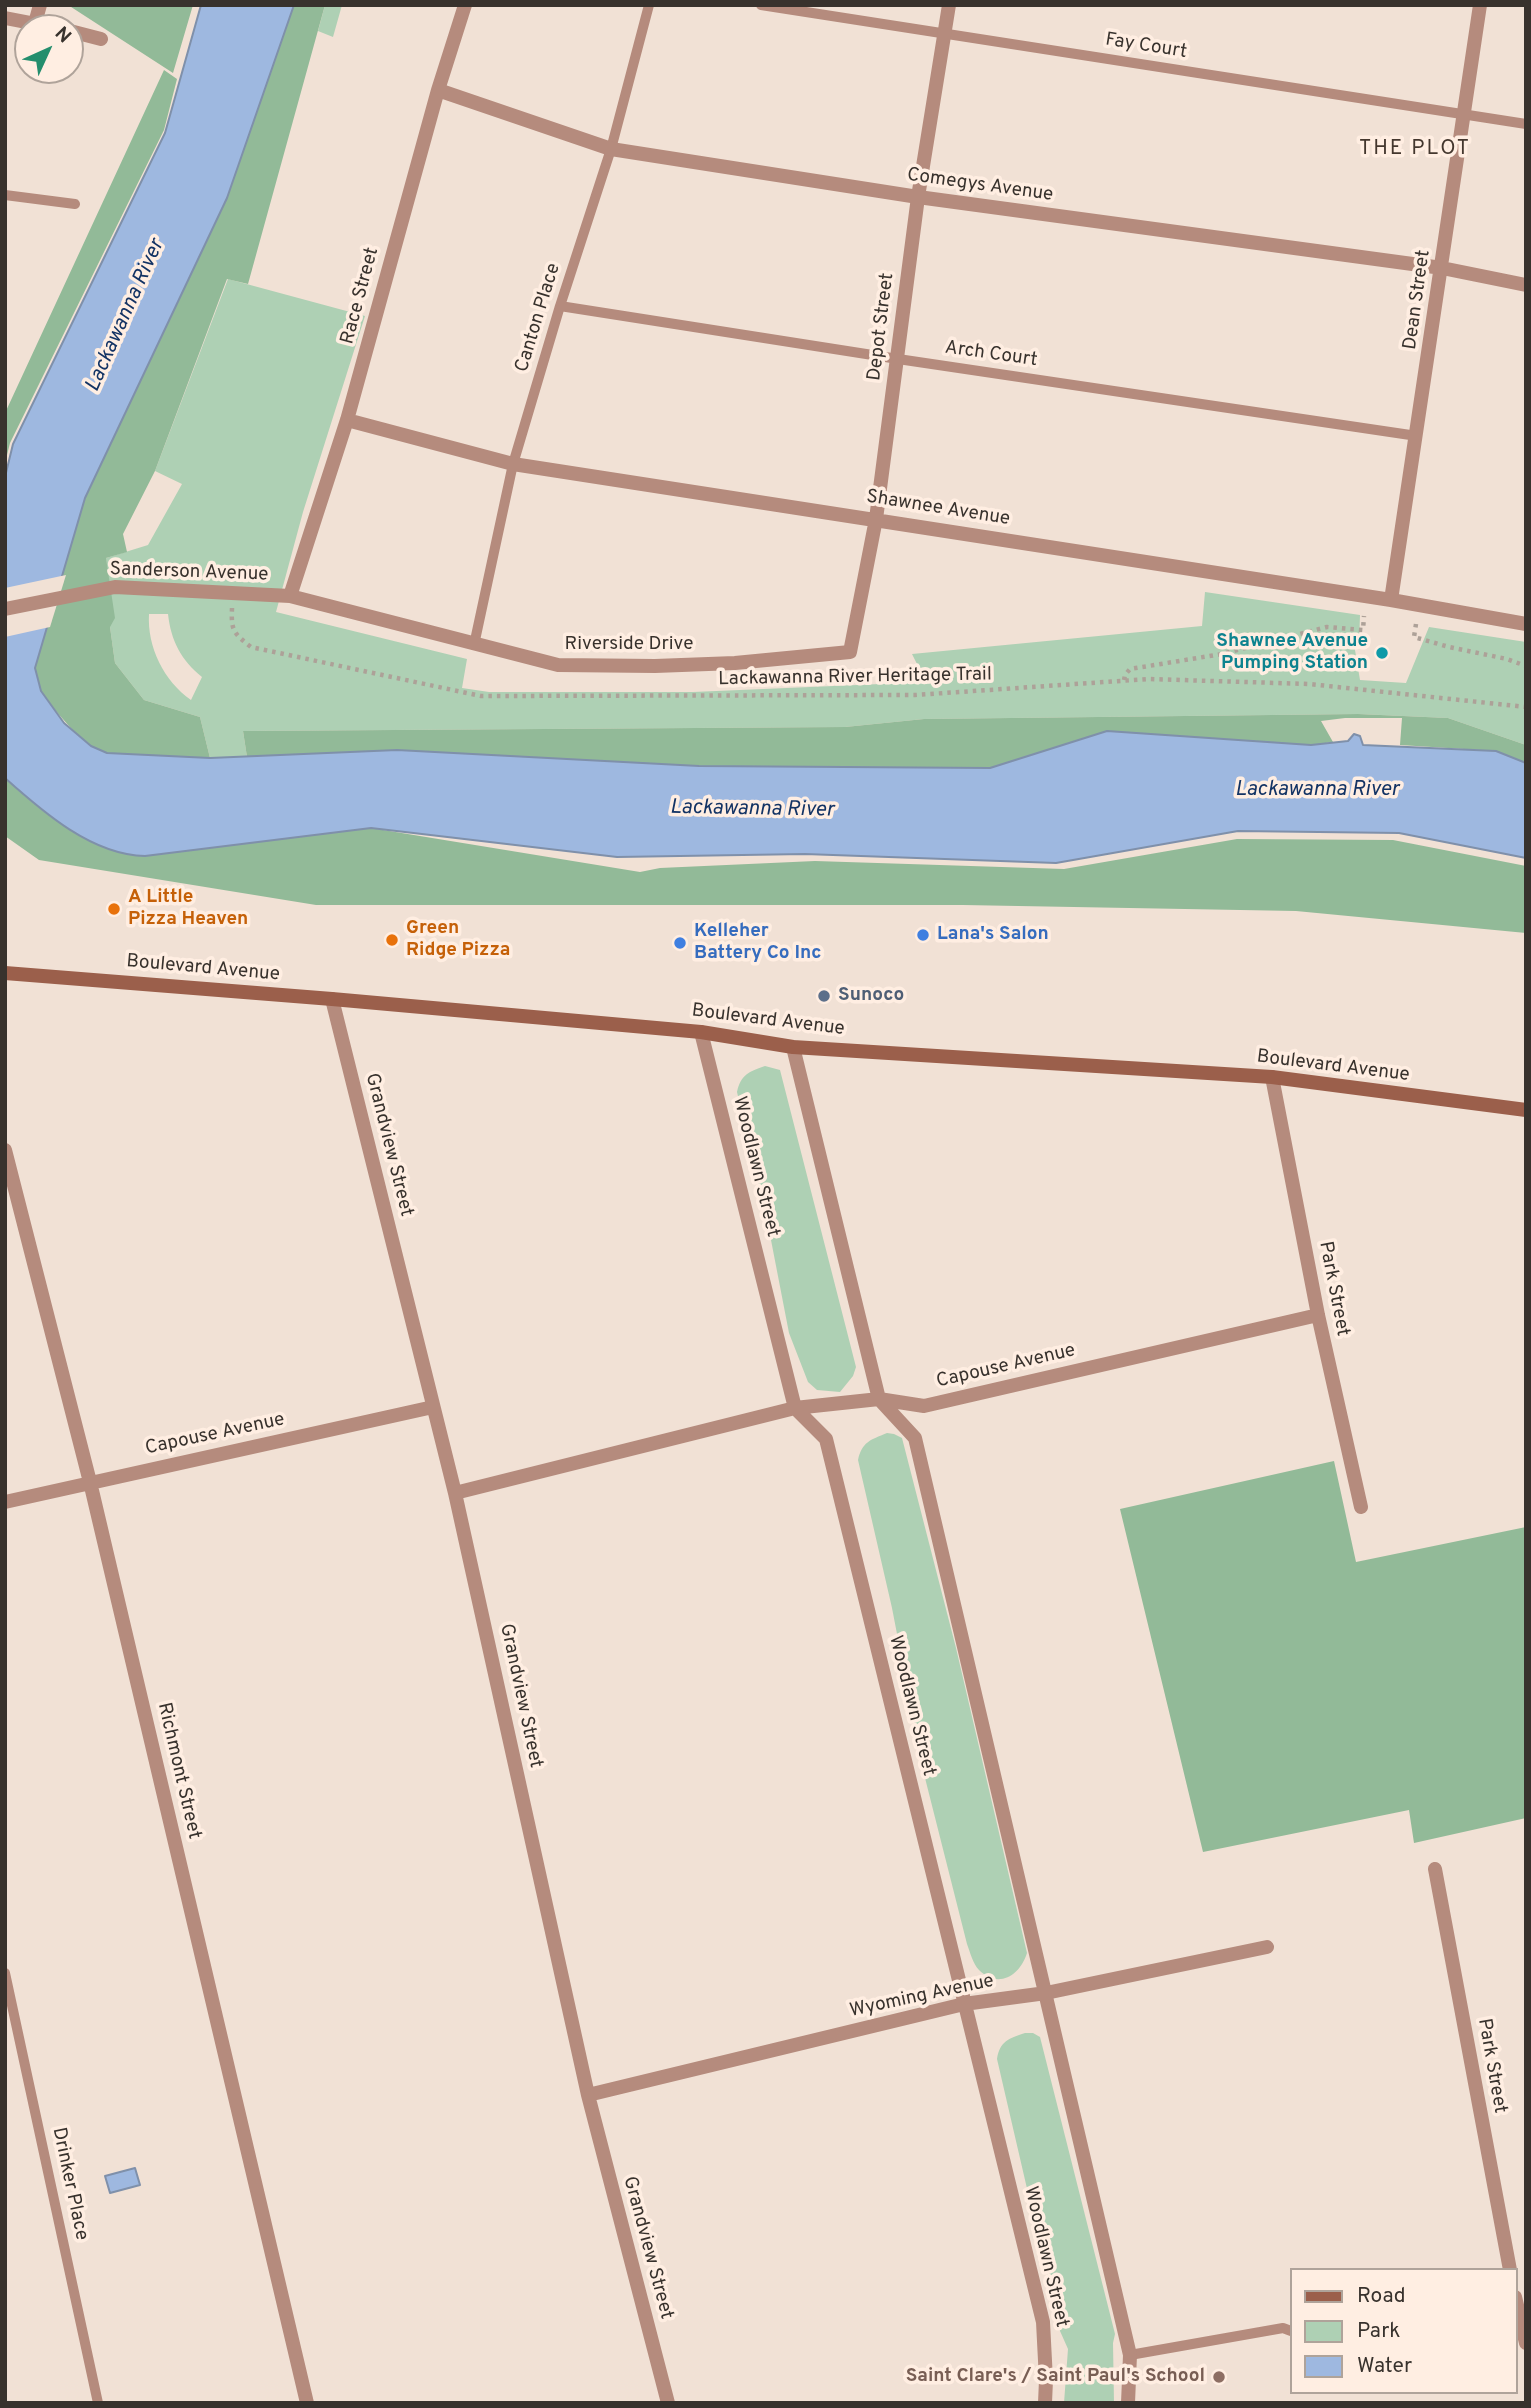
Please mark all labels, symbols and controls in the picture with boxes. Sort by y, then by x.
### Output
north arrow [14,14,84,84]
text: N [49,22,76,49]
street label: Fay Court [1104,29,1188,65]
district label: THE PLOT [1360,137,1470,163]
street label: Comegys Avenue [905,164,1055,208]
water label: Lackawanna River [81,236,171,396]
street label: Race Street [337,245,385,347]
street label: Dean Street [1400,249,1436,351]
street label: Canton Place [512,261,566,375]
street label: Depot Street [864,272,900,382]
street label: Arch Court [943,337,1039,373]
street label: Shawnee Avenue [864,486,1012,532]
street label: Sanderson Avenue [109,559,269,587]
place label: Shawnee Avenue Pumping Station [1216,631,1368,675]
street label: Riverside Drive [565,634,693,656]
marker: Shawnee Avenue Pumping Station [1374,645,1390,661]
street label: Lackawanna River Heritage Trail [718,664,992,692]
water label: Lackawanna River [1235,778,1399,804]
water label: Lackawanna River [670,796,834,824]
place label: A Little Pizza Heaven [128,887,248,931]
marker: A Little Pizza Heaven [106,901,122,917]
place label: Green Ridge Pizza [406,918,510,962]
place label: Kelleher Battery Co Inc [694,921,822,965]
place label: Lana's Salon [937,924,1049,946]
marker: Lana's Salon [915,927,931,943]
marker: Green Ridge Pizza [384,932,400,948]
marker: Kelleher Battery Co Inc [672,935,688,951]
street label: Boulevard Avenue [125,951,281,987]
place label: Sunoco [838,985,904,1007]
marker: Sunoco [816,988,832,1004]
street label: Boulevard Avenue [690,1000,846,1042]
street label: Boulevard Avenue [1255,1046,1411,1088]
street label: Grandview Street [359,1071,417,1219]
street label: Woodlawn Street [727,1094,783,1240]
street label: Park Street [1313,1240,1353,1338]
street label: Capouse Avenue [934,1340,1078,1394]
street label: Capouse Avenue [143,1409,287,1461]
street label: Grandview Street [494,1622,546,1770]
street label: Woodlawn Street [883,1633,939,1779]
street label: Richmont Street [151,1701,205,1841]
street label: Wyoming Avenue [848,1971,996,2023]
street label: Park Street [1471,2017,1511,2115]
street label: Drinker Place [46,2126,92,2242]
street label: Grandview Street [617,2174,677,2322]
street label: Woodlawn Street [1018,2184,1072,2330]
legend [1290,2268,1517,2394]
text: Road [1357,2283,1406,2310]
text: Park [1357,2318,1400,2345]
text: Water [1357,2353,1412,2380]
place label: Saint Clare's / Saint Paul's School [906,2366,1205,2388]
marker: Saint Clare's / Saint Paul's School [1211,2369,1227,2385]

